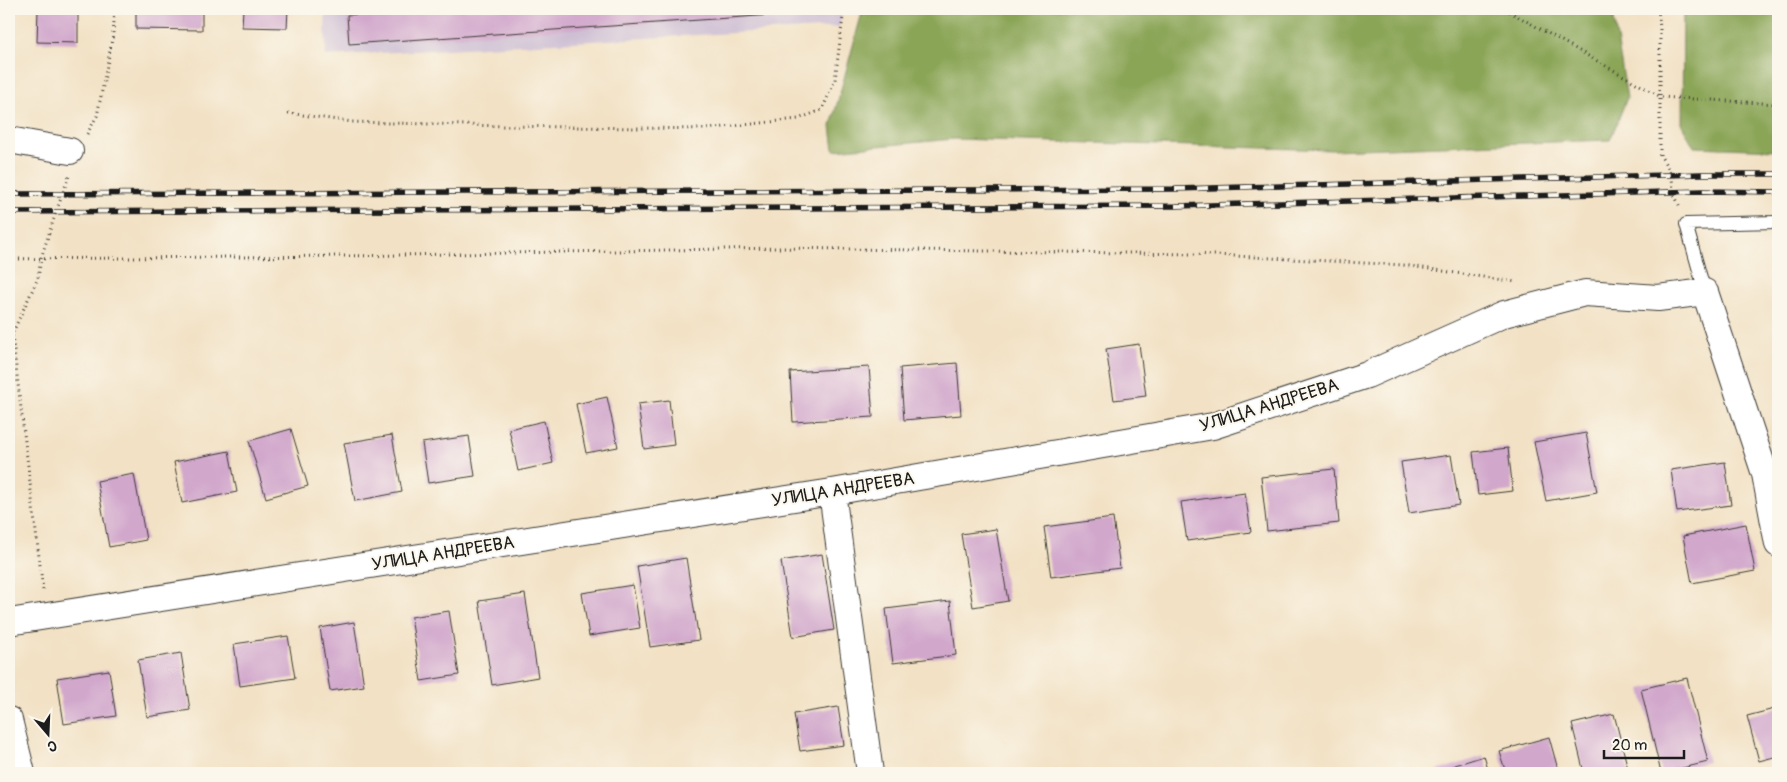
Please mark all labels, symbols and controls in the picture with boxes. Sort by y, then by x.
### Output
street label: УЛИЦА АНДРЕЕВА [1197,373,1342,438]
street label: УЛИЦА АНДРЕЕВА [770,467,916,512]
street label: УЛИЦА АНДРЕЕВА [370,531,516,576]
north arrow [22,710,72,760]
scale bar [1604,727,1684,759]
text: С [45,736,59,755]
text: 20 m [1612,736,1647,755]

